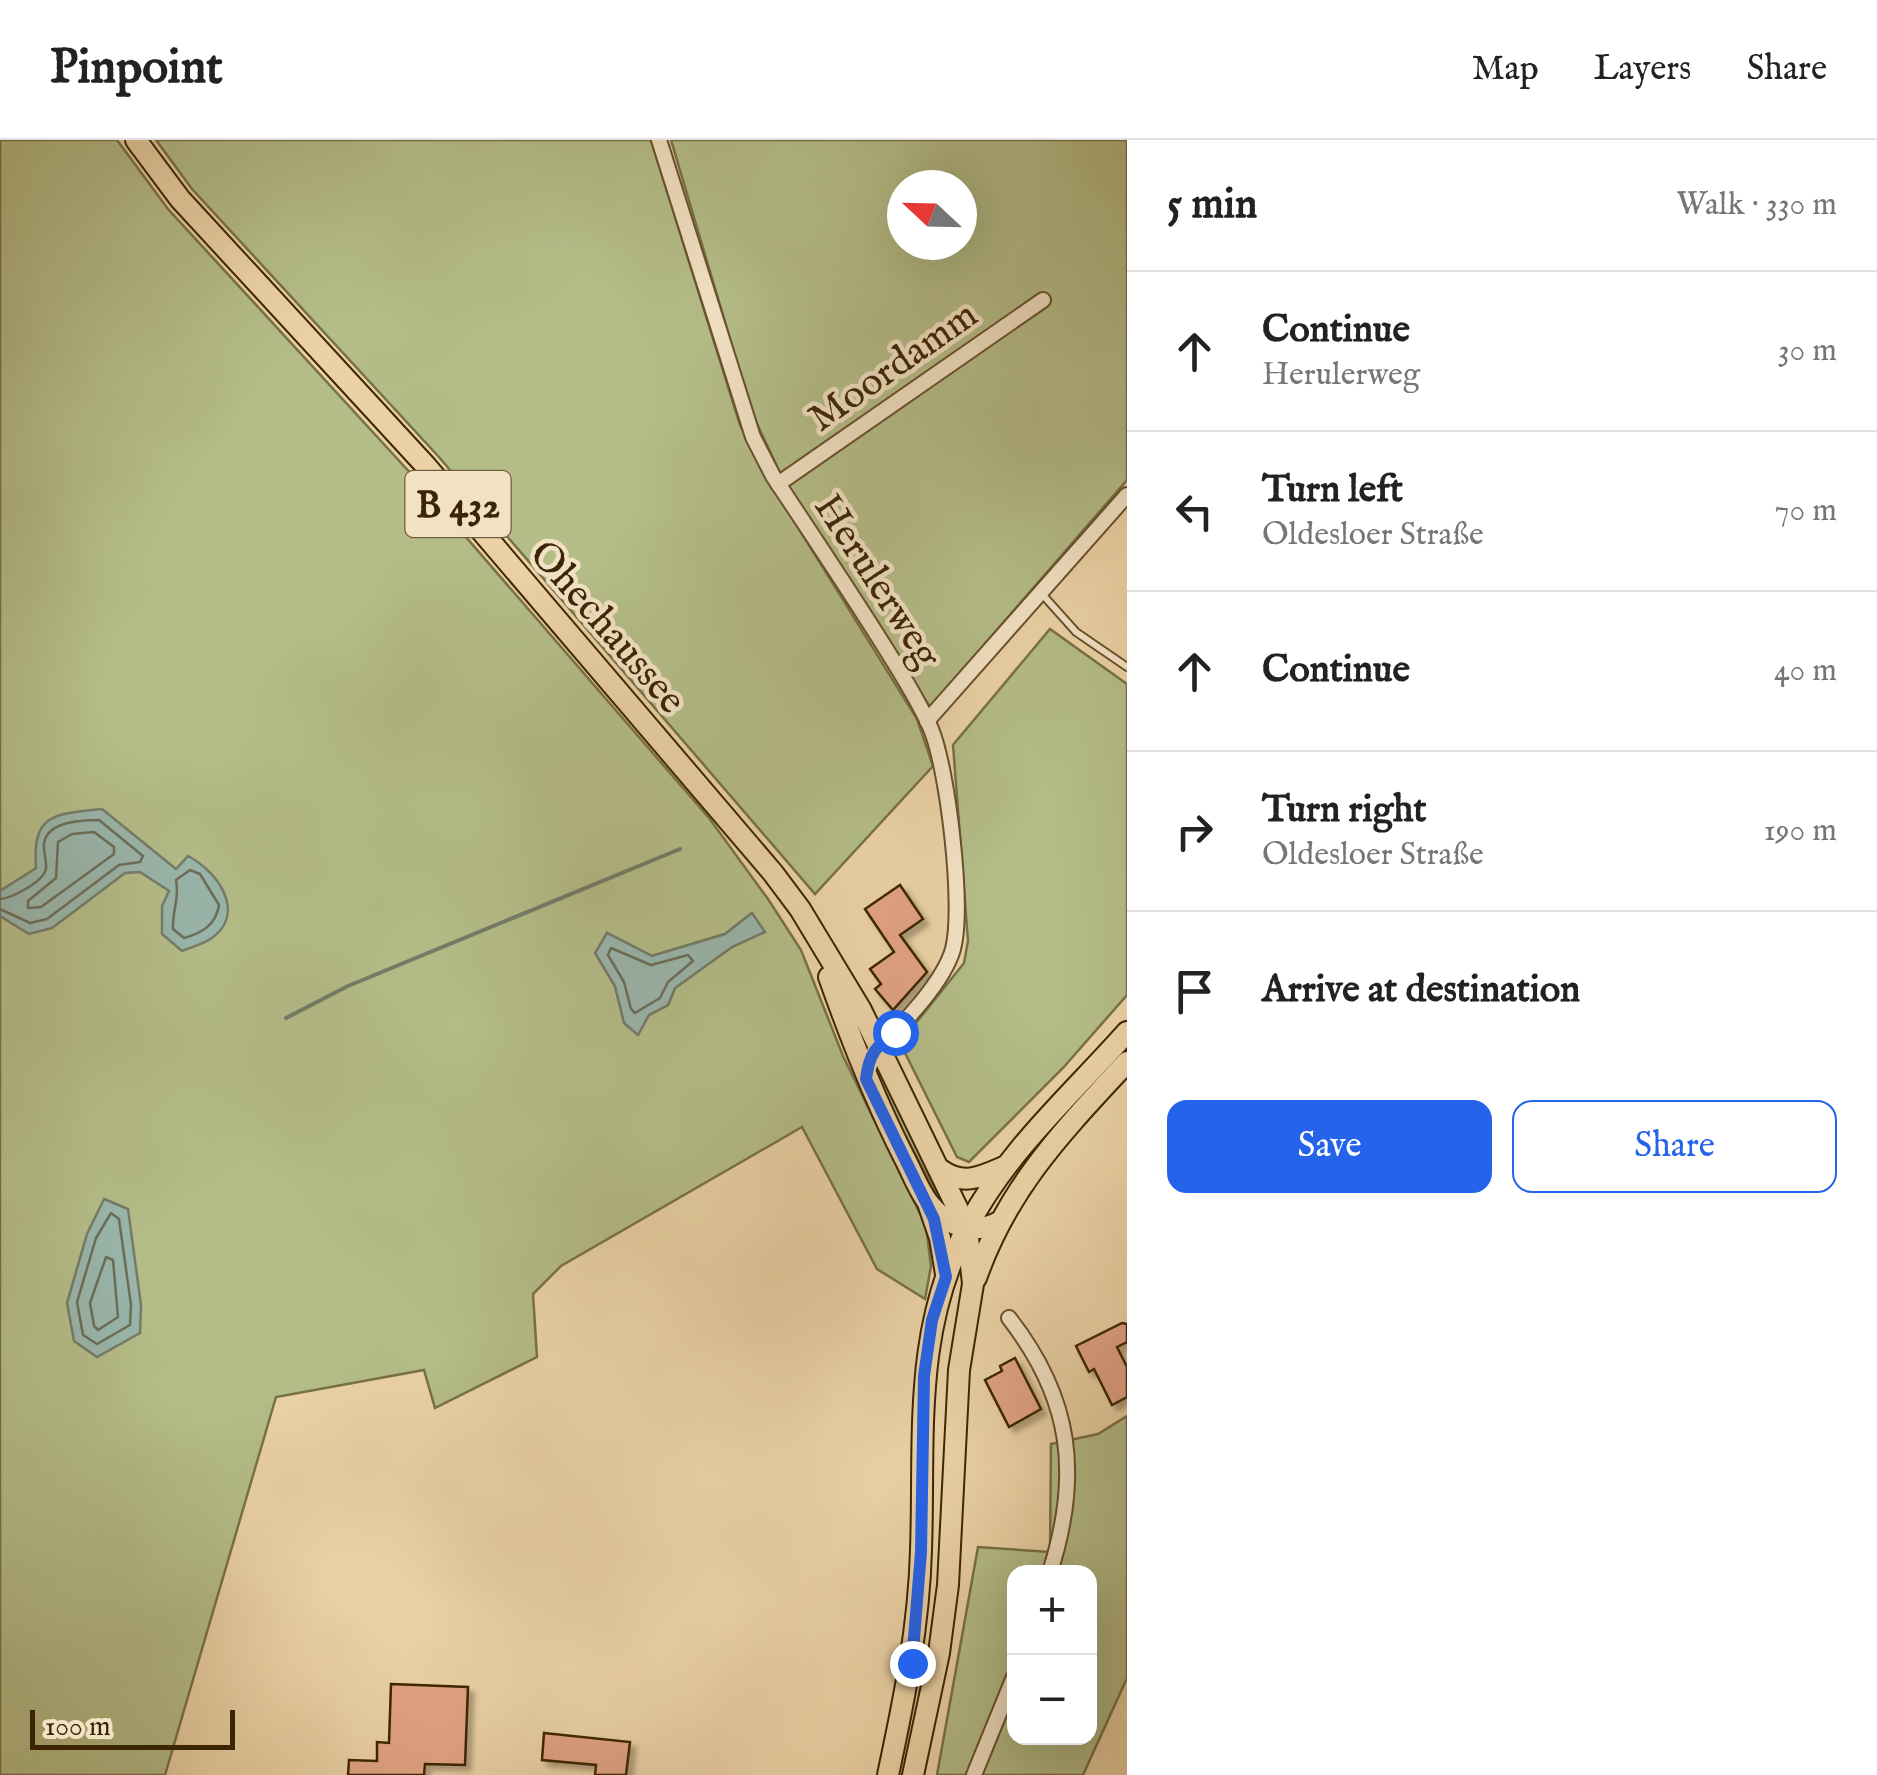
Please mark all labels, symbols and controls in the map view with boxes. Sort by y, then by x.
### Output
text: Pinpoint [50,39,223,99]
text: Map [1472,47,1539,92]
text: Layers [1594,47,1691,92]
text: Share [1746,47,1827,92]
north arrow [887,170,977,260]
text: 5 min [1167,179,1257,232]
text: Walk · 330 m [1676,185,1837,226]
street label: Moordamm [799,291,989,445]
text: Continue [1262,307,1410,355]
icon: ahead [1167,324,1222,379]
text: 30 m [1778,331,1837,372]
text: Herulerweg [1262,355,1420,396]
text: Turn left [1262,467,1403,515]
road number: B 432 [406,471,510,537]
icon: left [1167,484,1222,539]
street label: Herulerweg [801,485,952,680]
text: 70 m [1775,491,1837,532]
text: Oldesloer Straße [1262,515,1484,556]
street label: Ohechaussee [517,531,696,726]
icon: ahead [1167,644,1222,699]
text: Continue [1262,647,1410,695]
text: 40 m [1774,651,1837,692]
text: Turn right [1262,787,1426,835]
icon: right [1167,804,1222,859]
text: 190 m [1764,811,1837,852]
text: Oldesloer Straße [1262,835,1484,876]
icon: arrive [1167,964,1222,1019]
text: Arrive at destination [1262,967,1580,1015]
route start [873,1010,919,1056]
button: Save [1167,1100,1492,1193]
button: Share [1512,1100,1837,1193]
map controls [1007,1565,1097,1745]
button: + [1007,1565,1097,1655]
route end [890,1641,936,1687]
button: − [1007,1655,1097,1745]
scale bar [30,1705,235,1750]
text: 100 m [45,1710,111,1745]

